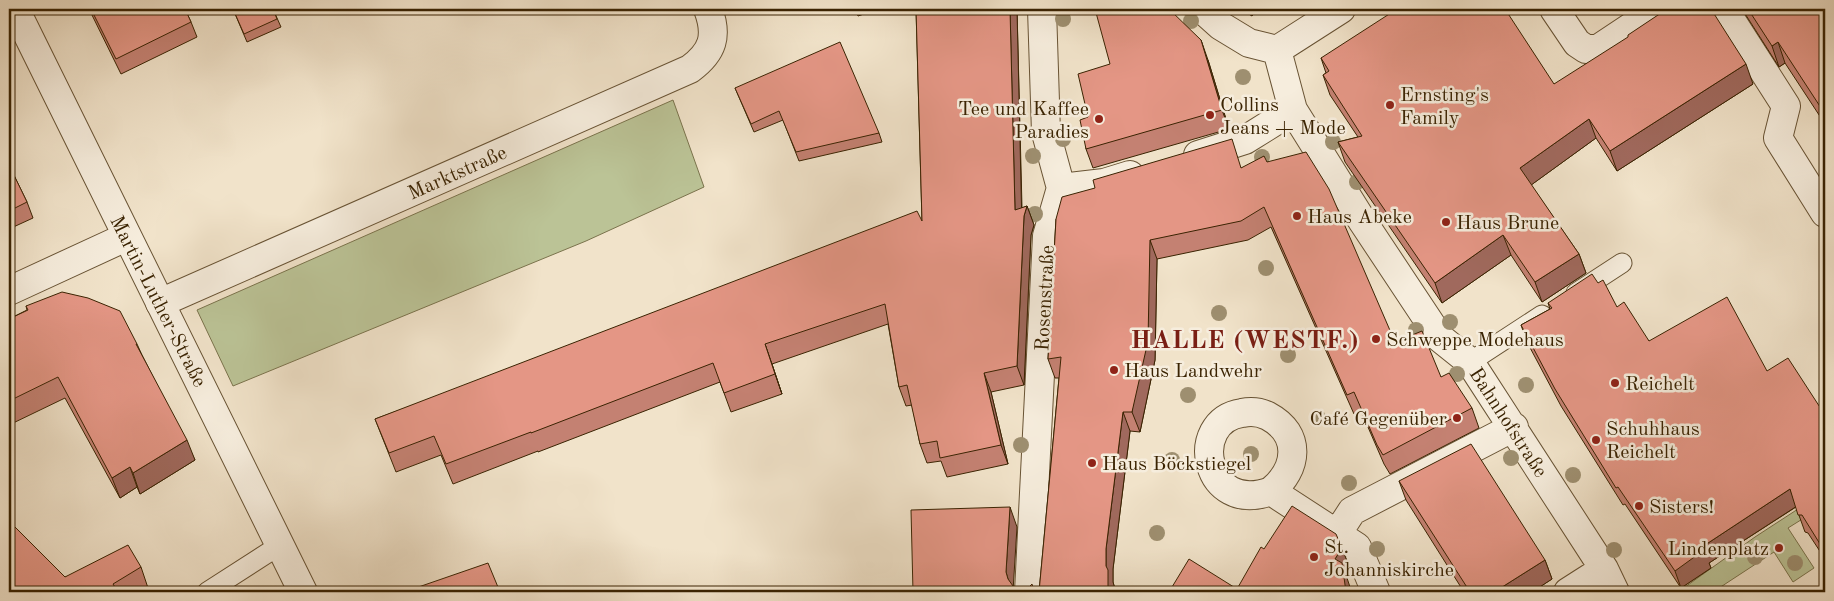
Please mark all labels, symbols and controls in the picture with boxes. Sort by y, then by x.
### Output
place label: Ernsting's Family [1400,86,1489,129]
place label: Collins Jeans + Mode [1220,96,1346,139]
marker: Ernsting's Family [1384,99,1396,111]
place label: Tee und Kaffee Paradies [958,100,1089,143]
marker: Collins Jeans + Mode [1204,109,1216,121]
marker: Tee und Kaffee Paradies [1093,113,1105,125]
street label: Marktstraße [405,143,510,204]
place label: Haus Abeke [1307,208,1412,228]
marker: Haus Abeke [1291,210,1303,222]
street label: Martin-Luther-Straße [105,213,209,391]
place label: Haus Brune [1456,214,1559,234]
marker: Haus Brune [1440,216,1452,228]
street label: Rosenstraße [1033,244,1059,352]
district label: HALLE (WESTF.) [1130,329,1360,354]
place label: Schweppe Modehaus [1386,331,1564,351]
marker: Schweppe Modehaus [1370,333,1382,345]
place label: Haus Landwehr [1124,362,1262,382]
marker: Haus Landwehr [1108,364,1120,376]
street label: Bahnhofstraße [1465,365,1550,481]
place label: Reichelt [1625,375,1695,395]
marker: Reichelt [1609,377,1621,389]
place label: Café Gegenüber [1310,410,1447,430]
marker: Café Gegenüber [1451,412,1463,424]
place label: Schuhhaus Reichelt [1606,420,1700,463]
marker: Schuhhaus Reichelt [1590,434,1602,446]
place label: Haus Böckstiegel [1102,455,1251,475]
marker: Haus Böckstiegel [1086,457,1098,469]
place label: Sisters! [1649,498,1714,518]
marker: Sisters! [1633,500,1645,512]
place label: St. Johanniskirche [1324,538,1454,581]
place label: Lindenplatz [1668,540,1769,560]
marker: Lindenplatz [1773,542,1785,554]
marker: St. Johanniskirche [1308,551,1320,563]

